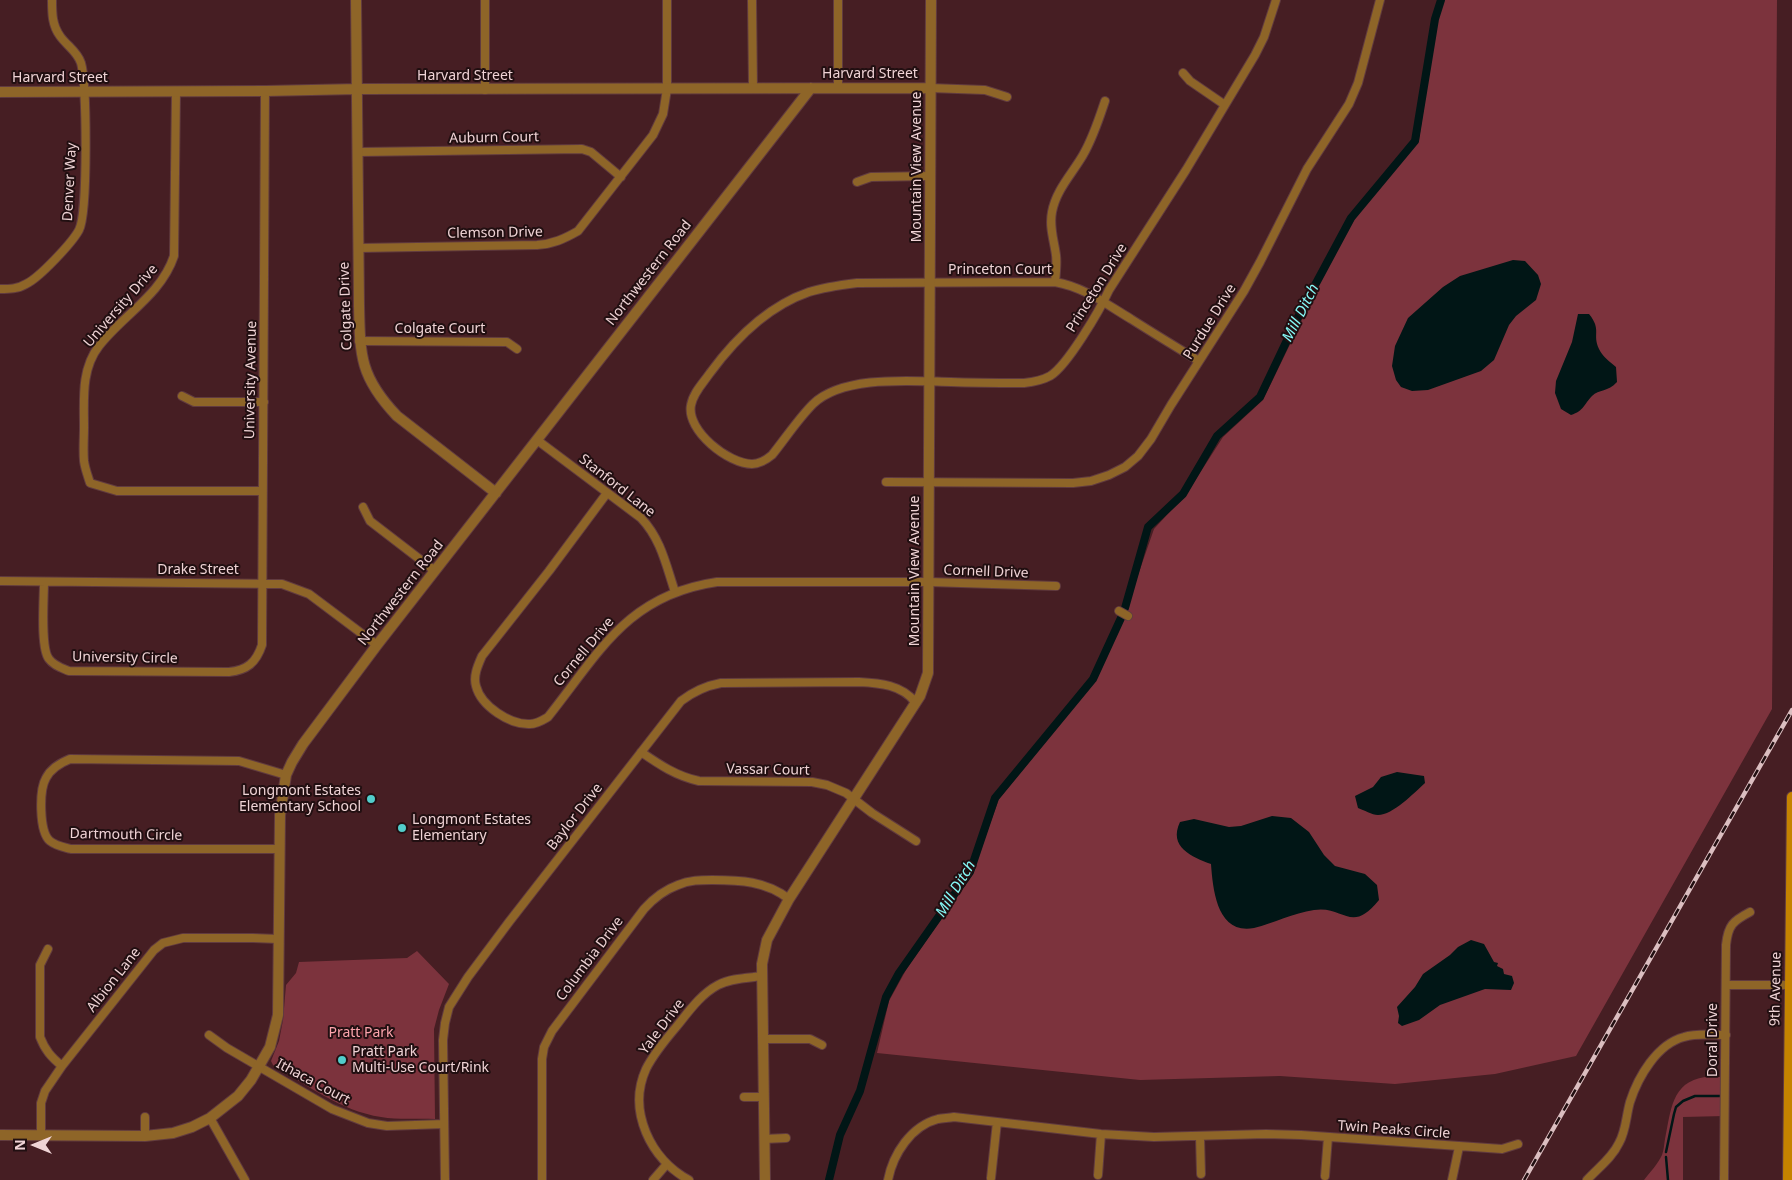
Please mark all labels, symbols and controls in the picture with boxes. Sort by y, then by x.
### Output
street label: Harvard Street [822,66,918,82]
street label: Harvard Street [417,68,513,84]
street label: Harvard Street [12,70,108,86]
street label: Mountain View Avenue [909,92,925,242]
street label: Auburn Court [449,129,539,147]
street label: Denver Way [60,142,80,222]
street label: Northwestern Road [603,217,695,329]
street label: Clemson Drive [447,224,543,242]
street label: Princeton Drive [1063,240,1131,336]
street label: University Drive [81,261,161,351]
street label: Colgate Drive [336,261,356,351]
street label: Princeton Court [948,262,1052,278]
street label: Purdue Drive [1180,281,1240,363]
water label: Mill Ditch [1279,281,1323,345]
street label: University Avenue [242,321,260,439]
street label: Colgate Court [395,321,485,337]
street label: Stanford Lane [576,451,658,521]
street label: Mountain View Avenue [907,496,923,646]
street label: Northwestern Road [355,537,447,649]
street label: Drake Street [157,562,239,578]
street label: Cornell Drive [943,562,1029,582]
street label: Cornell Drive [550,614,618,690]
street label: University Circle [72,649,178,667]
street label: Vassar Court [726,761,810,779]
street label: Baylor Drive [544,780,606,854]
place label: Longmont Estates Elementary School [239,783,361,816]
marker: Longmont Estates Elementary School [365,793,377,805]
place label: Longmont Estates Elementary [412,812,531,844]
marker: Longmont Estates Elementary [396,822,408,834]
street label: Dartmouth Circle [70,826,182,844]
water label: Mill Ditch [932,858,980,920]
street label: Columbia Drive [553,914,627,1004]
street label: Albion Lane [84,944,144,1016]
street label: 9th Avenue [1767,952,1785,1026]
street label: Yale Drive [636,996,688,1058]
street label: Doral Drive [1705,1003,1721,1077]
park label: Pratt Park [328,1025,394,1041]
place label: Pratt Park Multi-Use Court/Rink [352,1044,489,1076]
marker: Pratt Park Multi-Use Court/Rink [336,1054,348,1066]
street label: Ithaca Court [273,1055,353,1109]
street label: Twin Peaks Circle [1337,1118,1451,1142]
north arrow [10,1120,60,1170]
text: N [10,1139,29,1151]

